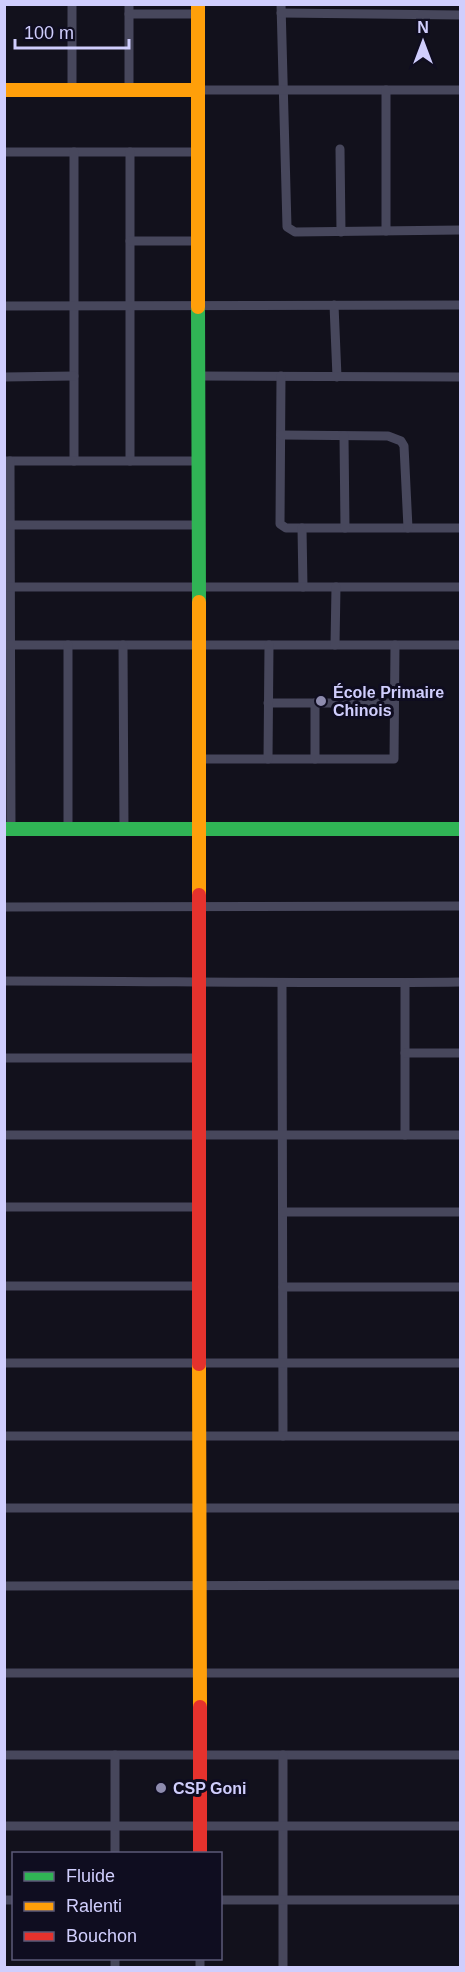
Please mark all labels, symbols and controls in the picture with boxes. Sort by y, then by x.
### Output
scale bar [15,12,129,50]
north arrow [393,12,453,72]
text: N [417,19,429,36]
text: 100 m [24,23,74,43]
place label: École Primaire Chinois [333,683,444,719]
marker: École Primaire Chinois [314,694,328,708]
place label: CSP Goni [173,1780,247,1797]
marker: CSP Goni [154,1781,168,1795]
legend [12,1852,222,1960]
text: Fluide [66,1866,115,1886]
text: Ralenti [66,1896,122,1916]
text: Bouchon [66,1926,137,1946]

